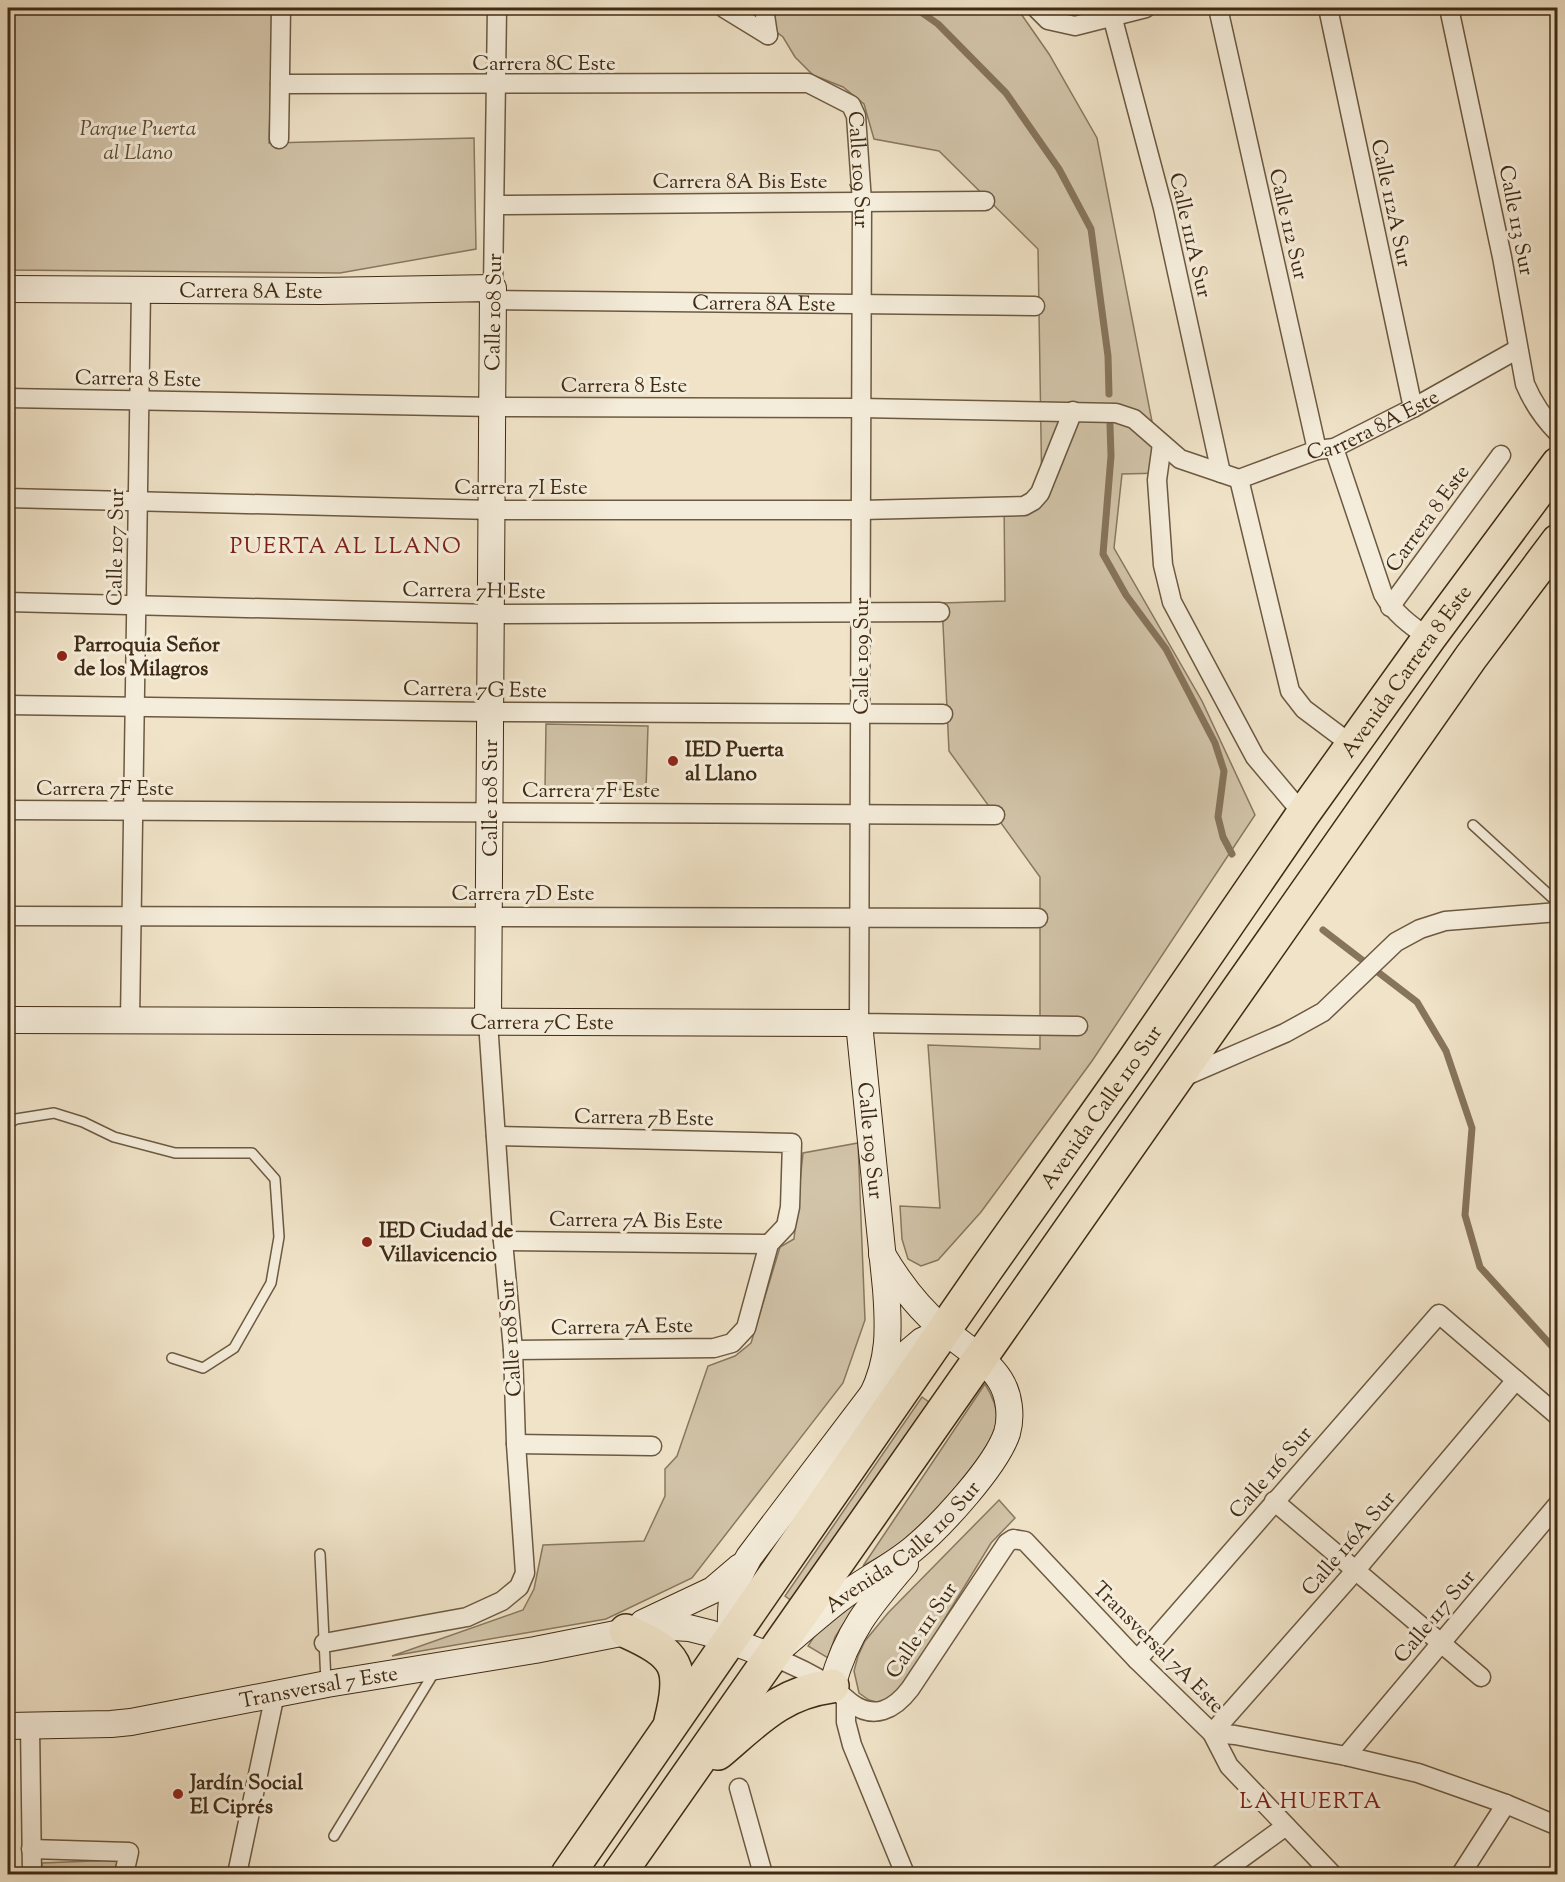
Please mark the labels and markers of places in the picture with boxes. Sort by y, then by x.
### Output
place label: Parroquia Señor de los Milagros [74,631,220,685]
marker: Parroquia Señor de los Milagros [55,649,69,663]
place label: IED Puerta al Llano [685,736,784,790]
marker: IED Puerta al Llano [666,754,680,768]
place label: IED Ciudad de Villavicencio [379,1217,514,1271]
marker: IED Ciudad de Villavicencio [360,1235,374,1249]
place label: Jardín Social El Ciprés [188,1769,303,1823]
marker: Jardín Social El Ciprés [171,1787,185,1801]

